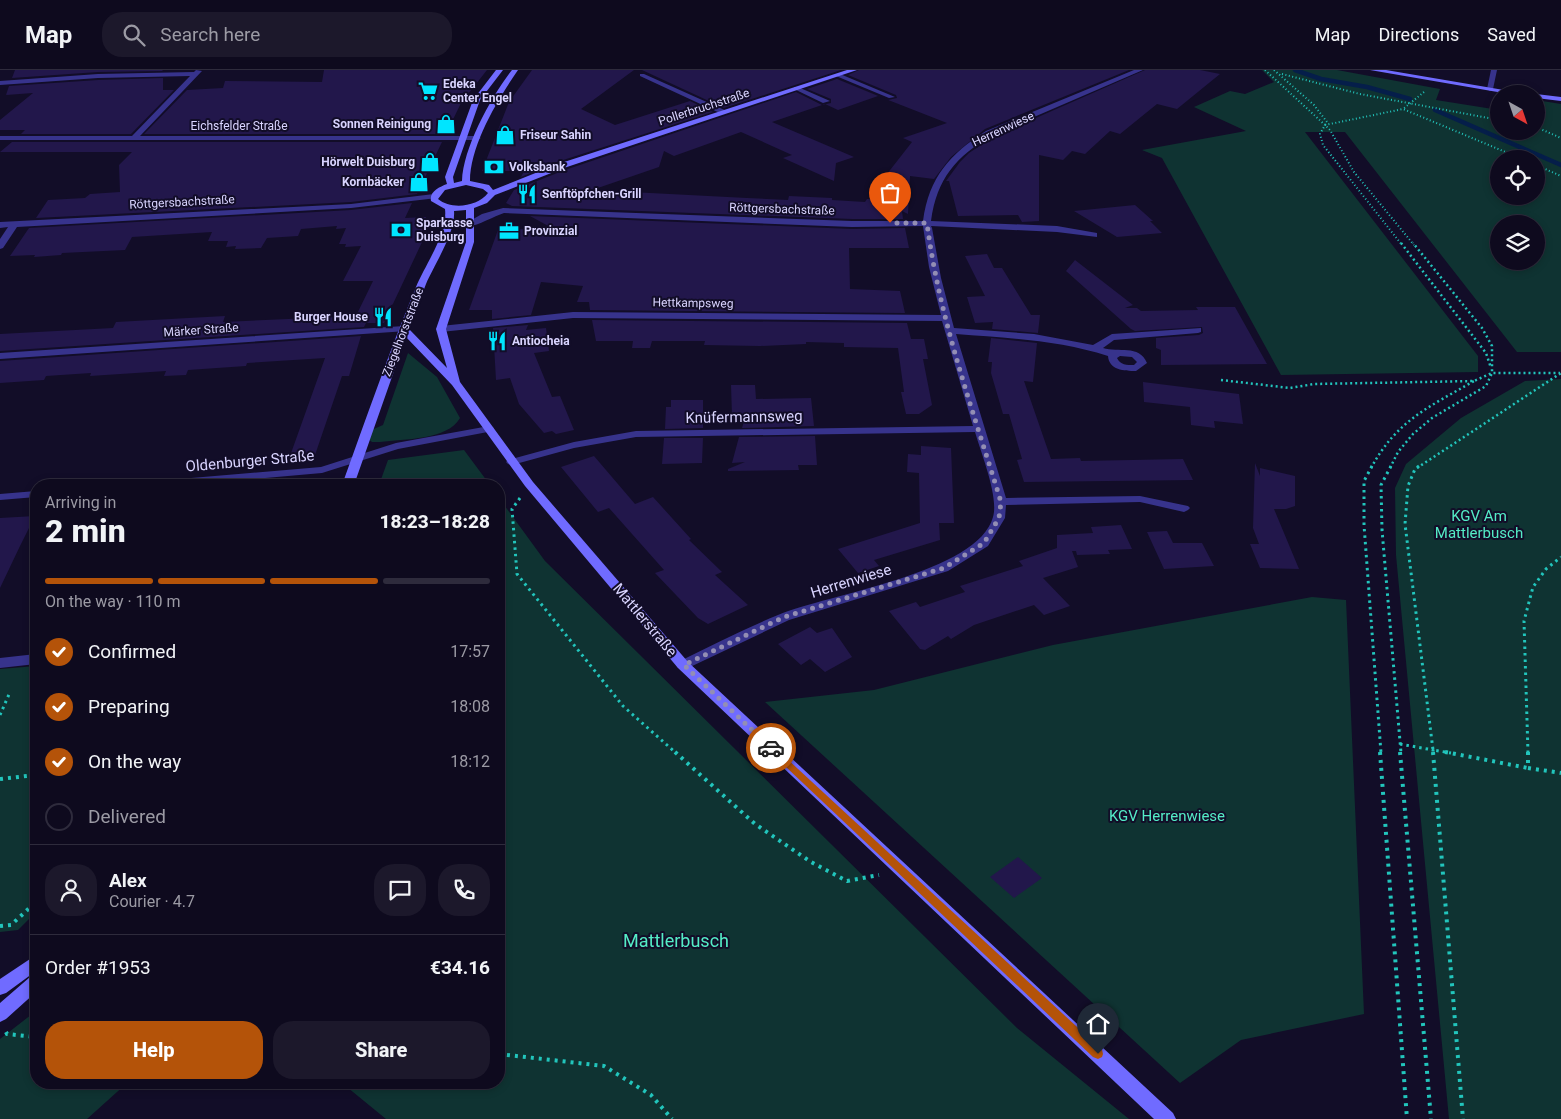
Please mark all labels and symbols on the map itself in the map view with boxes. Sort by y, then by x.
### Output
place label: Edeka Center Engel [443,77,512,105]
supermarket icon: Edeka Center Engel [417,80,439,102]
north arrow [1490,85,1545,140]
street label: Pollerbruchstraße [657,86,751,128]
street label: Herrenwiese [970,109,1036,149]
shop icon: Sonnen Reinigung [435,113,457,135]
place label: Sonnen Reinigung [333,117,431,131]
street label: Eichsfelder Straße [190,119,288,133]
shop icon: Friseur Sahin [494,124,516,146]
place label: Friseur Sahin [520,128,591,142]
shop icon: Hörwelt Duisburg [419,151,441,173]
place label: Hörwelt Duisburg [321,155,415,169]
bank icon: Volksbank [483,156,505,178]
place label: Volksbank [509,160,566,174]
shop icon: Kornbäcker [408,171,430,193]
pin [869,172,911,223]
place label: Kornbäcker [342,175,405,189]
restaurant icon: Senftöpfchen-Grill [516,183,538,205]
place label: Senftöpfchen-Grill [542,187,641,201]
street label: Röttgersbachstraße [129,192,235,212]
street label: Röttgersbachstraße [729,200,835,218]
place label: Sparkasse Duisburg [416,216,473,244]
bank icon: Sparkasse Duisburg [390,219,412,241]
office icon: Provinzial [498,220,520,242]
place label: Provinzial [524,224,578,238]
street label: Ziegelhorststraße [380,286,426,378]
street label: Hettkampsweg [652,295,734,311]
restaurant icon: Burger House [372,306,394,328]
place label: Burger House [294,310,369,324]
street label: Märker Straße [163,320,239,340]
restaurant icon: Antiocheia [486,330,508,352]
place label: Antiocheia [512,334,570,348]
street label: Knüfermannsweg [685,407,803,427]
street label: Oldenburger Straße [185,446,315,476]
park label: KGV Am Mattlerbusch [1435,507,1523,542]
street label: Herrenwiese [808,560,894,602]
street label: Mattlerstraße [609,580,681,660]
courier [746,723,796,773]
park label: KGV Herrenwiese [1109,807,1225,825]
park label: Mattlerbusch [623,930,729,951]
pin [1077,1003,1119,1054]

